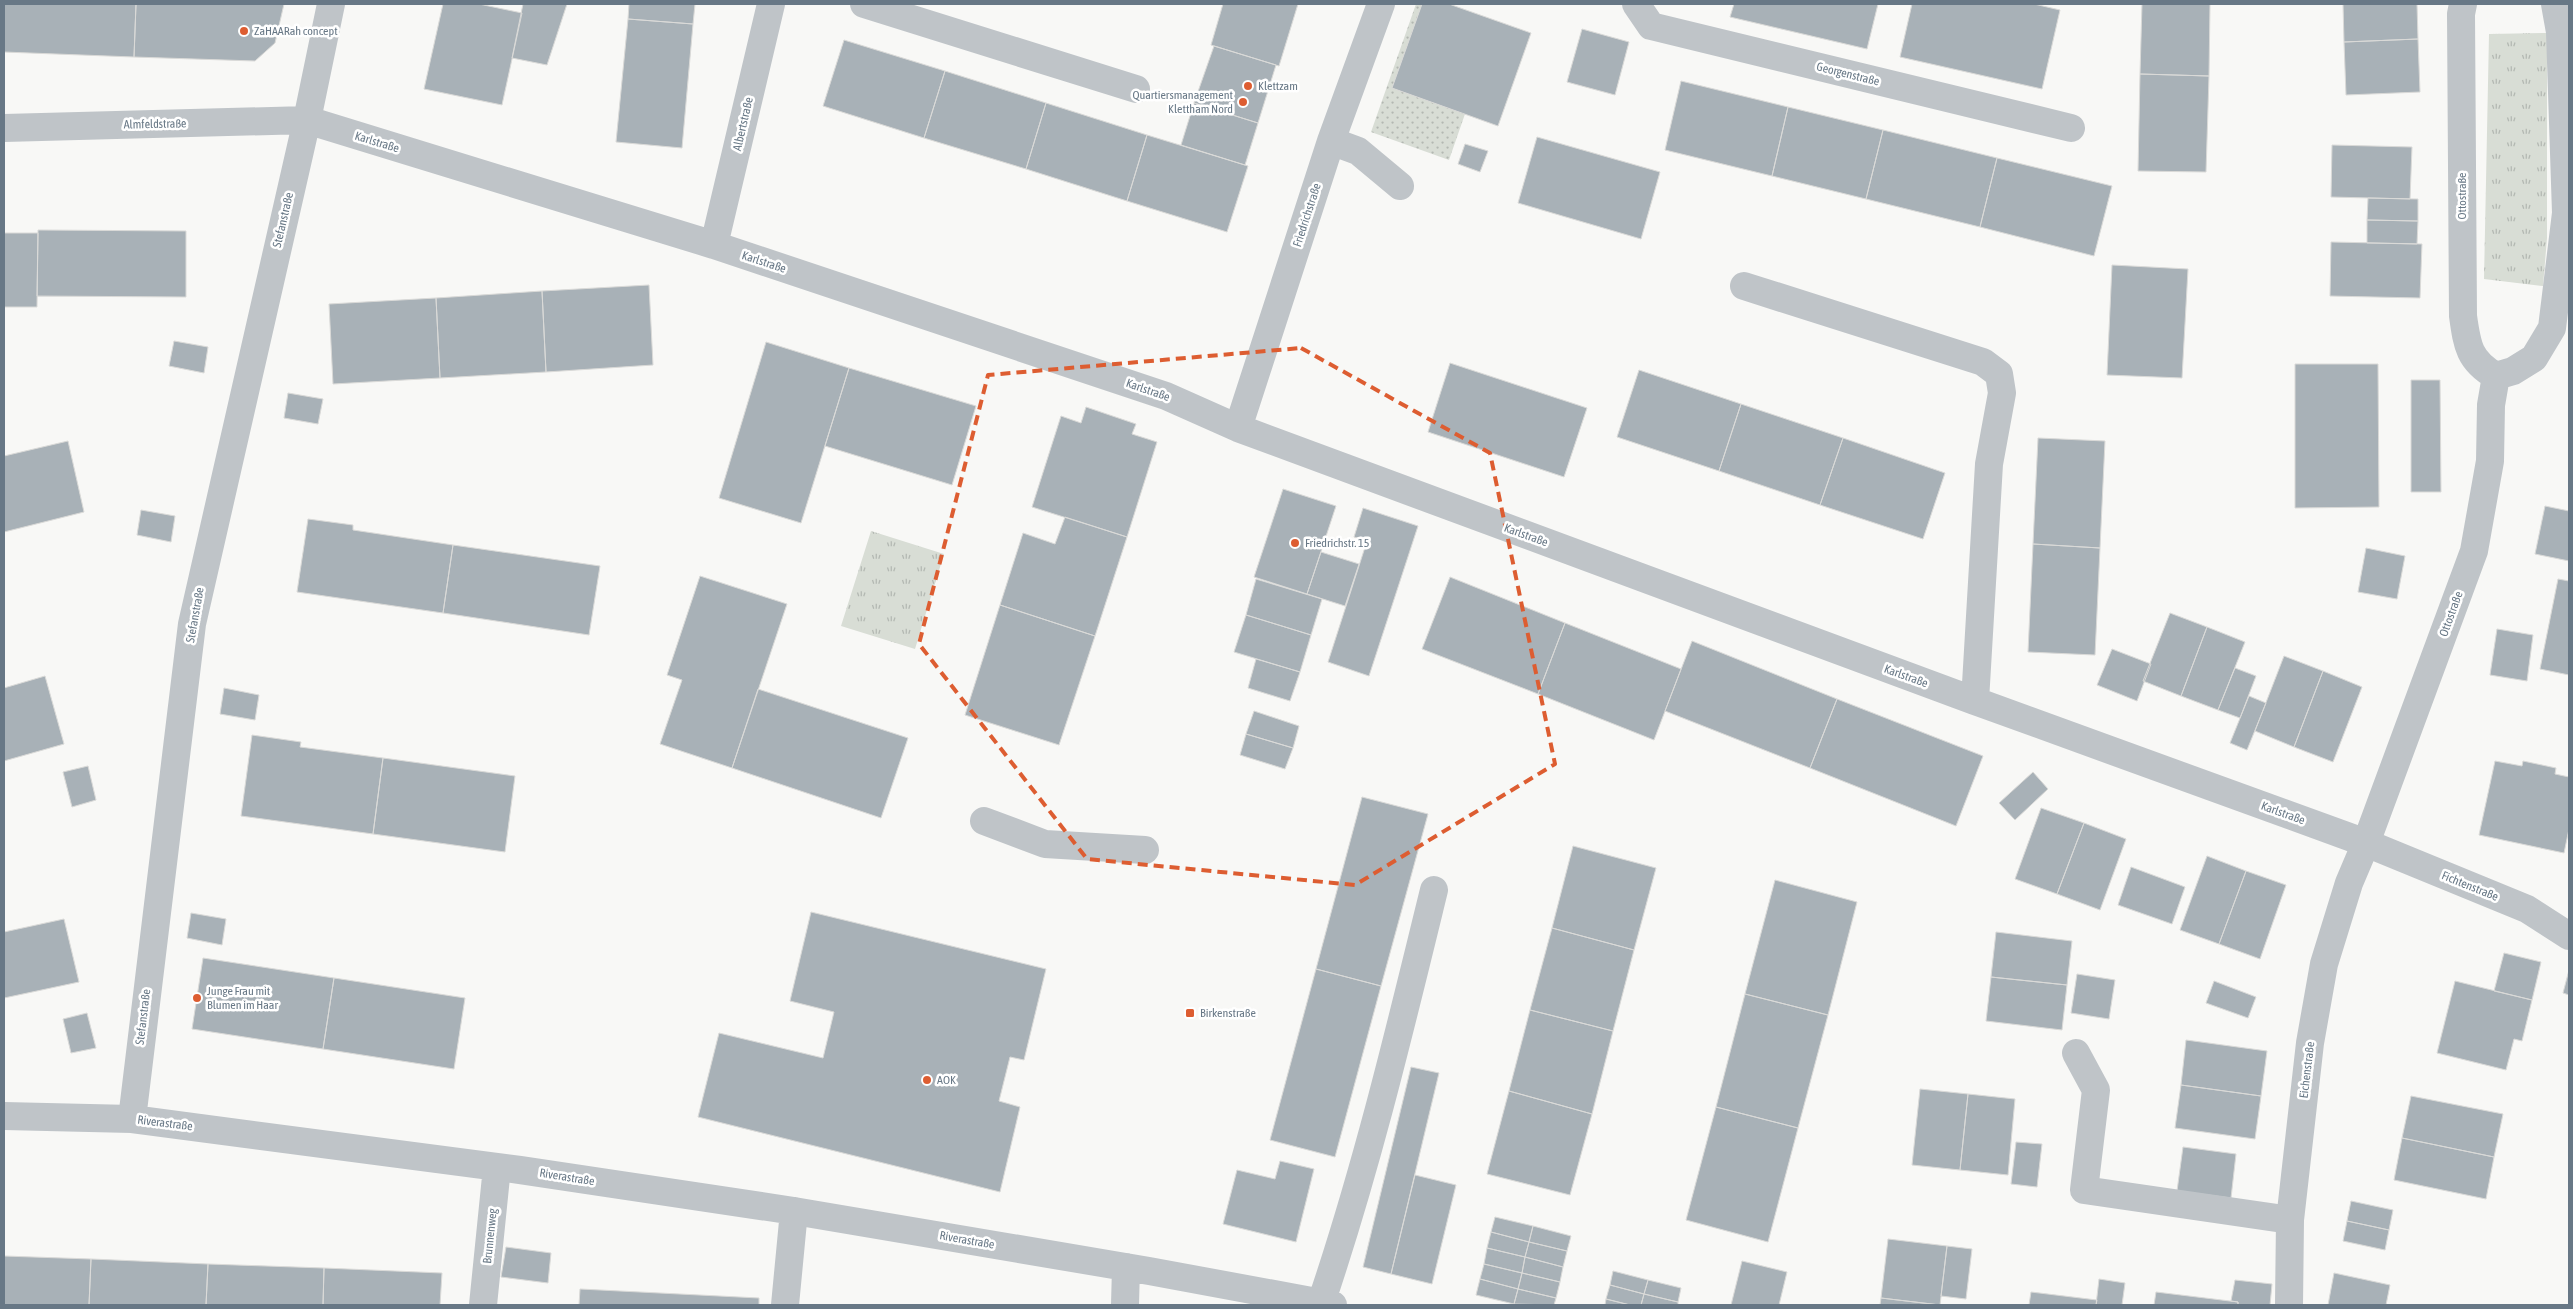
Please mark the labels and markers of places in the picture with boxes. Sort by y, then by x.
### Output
place label: ZaHAARah concept [254,24,338,38]
marker: ZaHAARah concept [238,25,250,37]
place label: Klettzam [1258,79,1298,93]
marker: Klettzam [1242,80,1254,92]
place label: Quartiersmanagement Klettham Nord [1132,88,1234,116]
marker: Quartiersmanagement Klettham Nord [1237,96,1249,108]
place label: Friedrichstr. 15 [1305,536,1369,550]
marker: Friedrichstr. 15 [1289,537,1301,549]
place label: Junge Frau mit Blumen im Haar [207,984,278,1012]
marker: Junge Frau mit Blumen im Haar [191,992,203,1004]
place label: Birkenstraße [1200,1006,1256,1020]
marker: Birkenstraße [1184,1007,1196,1019]
place label: AOK [937,1073,956,1087]
marker: AOK [921,1074,933,1086]

